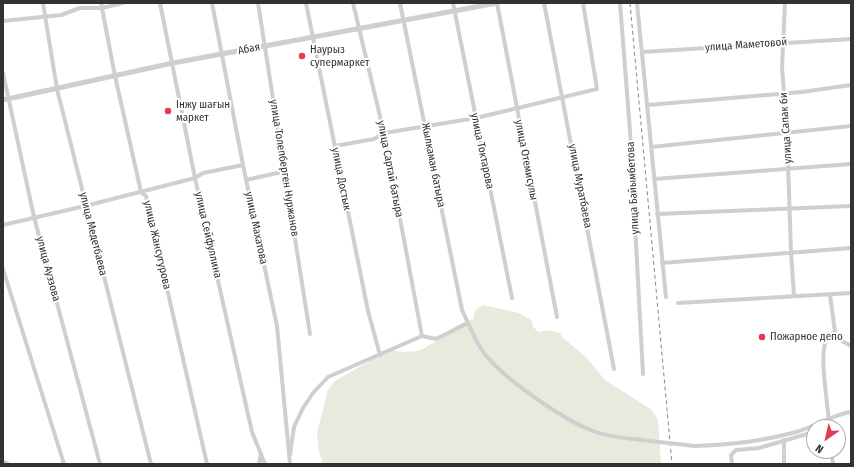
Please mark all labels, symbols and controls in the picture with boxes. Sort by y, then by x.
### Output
street label: улица Маметовой [704,36,788,54]
street label: Абая [237,40,261,58]
place label: Наурыз супермаркет [310,43,369,69]
marker: Наурыз супермаркет [297,51,307,61]
street label: улица Сапак би [777,92,795,164]
place label: Інжу шағын маркет [176,98,230,124]
street label: улица Толепберген Нуржанов [267,98,301,238]
marker: Інжу шағын маркет [163,106,173,116]
street label: улица Токтарова [467,112,497,190]
street label: улица Отемисулы [512,119,540,201]
street label: улица Сартай батыра [374,120,406,218]
street label: Жылкаман батыра [418,122,448,208]
street label: улица Байымбетова [624,141,642,235]
street label: улица Муратбаева [565,143,595,229]
street label: улица Достык [328,146,354,212]
street label: улица Махатова [242,190,270,266]
street label: улица Медетбаева [76,191,110,277]
street label: улица Сейфуллина [192,191,224,279]
street label: улица Жансугурова [140,199,174,291]
street label: улица Ауэзова [33,235,63,303]
place label: Пожарное депо [770,330,843,344]
marker: Пожарное депо [757,332,767,342]
north arrow [806,419,846,459]
text: N [813,441,826,456]

